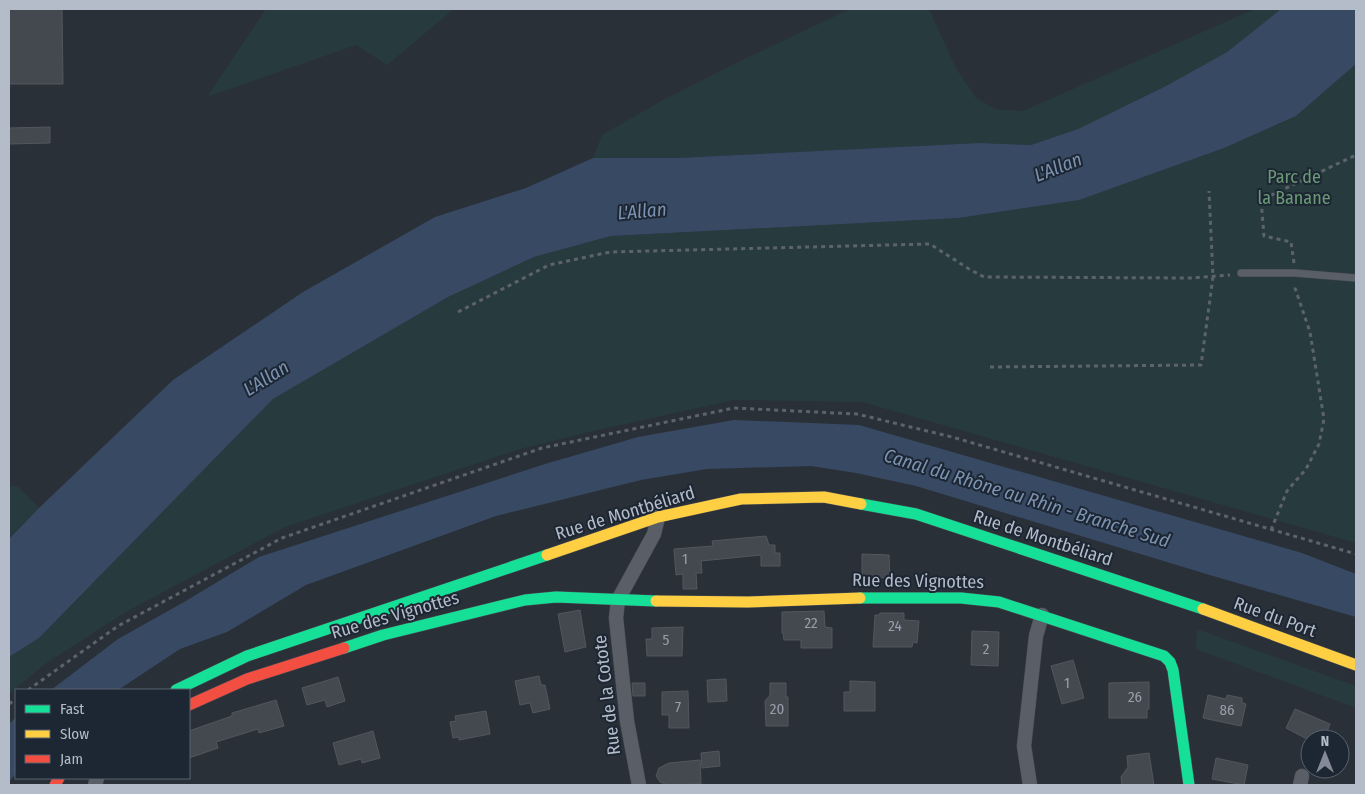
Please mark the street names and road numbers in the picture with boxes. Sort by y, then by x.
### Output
street label: Rue de Montbéliard [553,481,697,545]
street label: Rue de Montbéliard [971,505,1115,571]
street label: Rue des Vignottes [852,569,984,593]
street label: Rue des Vignottes [329,586,462,644]
street label: Rue du Port [1231,592,1319,642]
street label: Rue de la Cotote [589,634,625,756]

